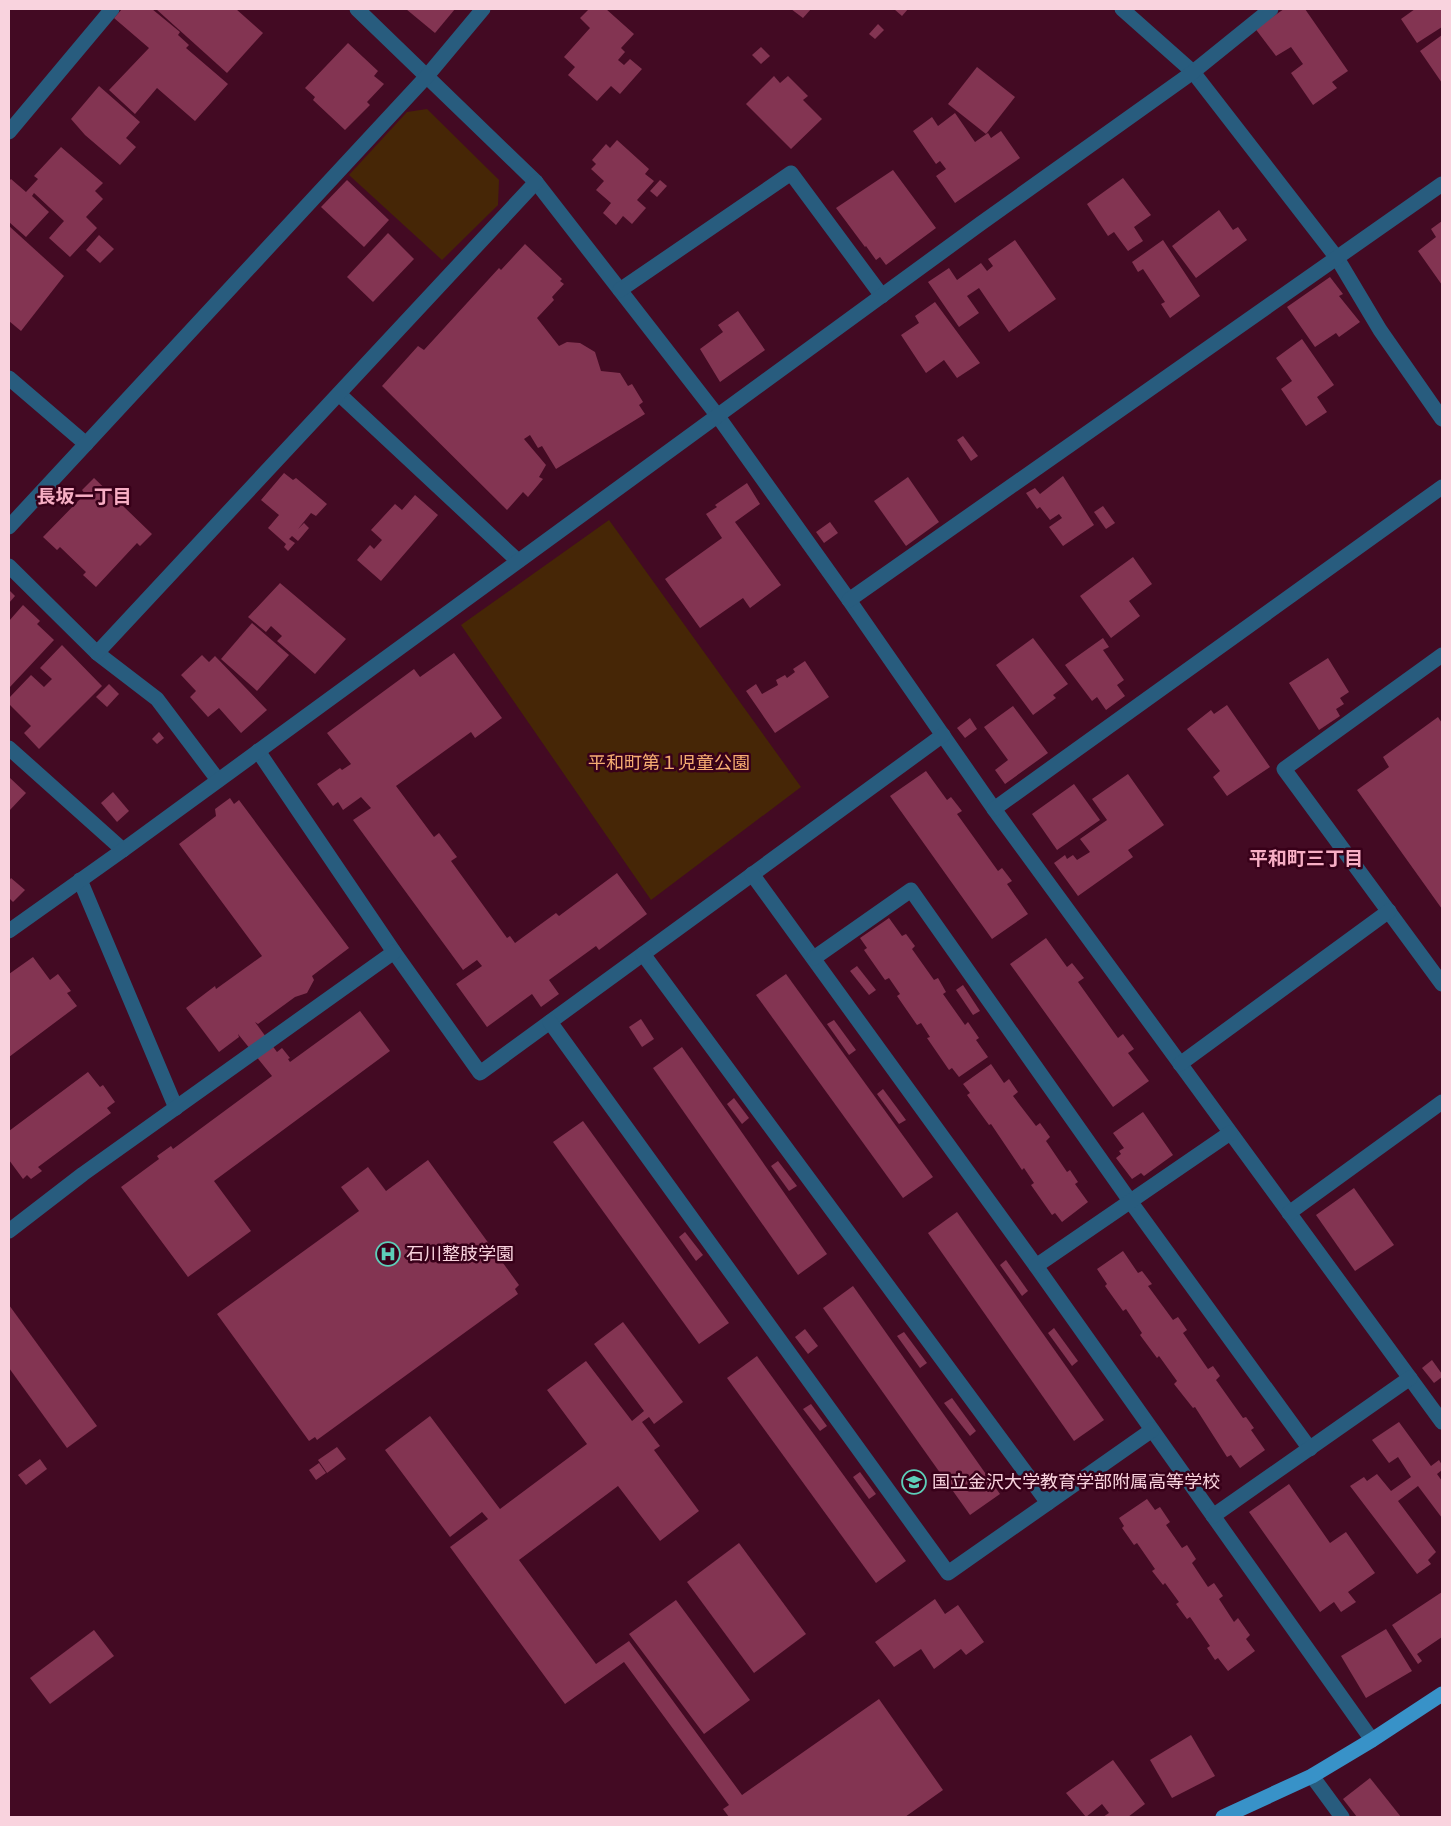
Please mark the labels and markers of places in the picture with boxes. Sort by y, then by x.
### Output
hospital icon: 石川整肢学園 [375,1241,401,1267]
place label: 石川整肢学園 [406,1243,514,1265]
school or university icon: 国立金沢大学教育学部附属高等学校 [901,1469,927,1495]
place label: 国立金沢大学教育学部附属高等学校 [932,1471,1220,1493]

